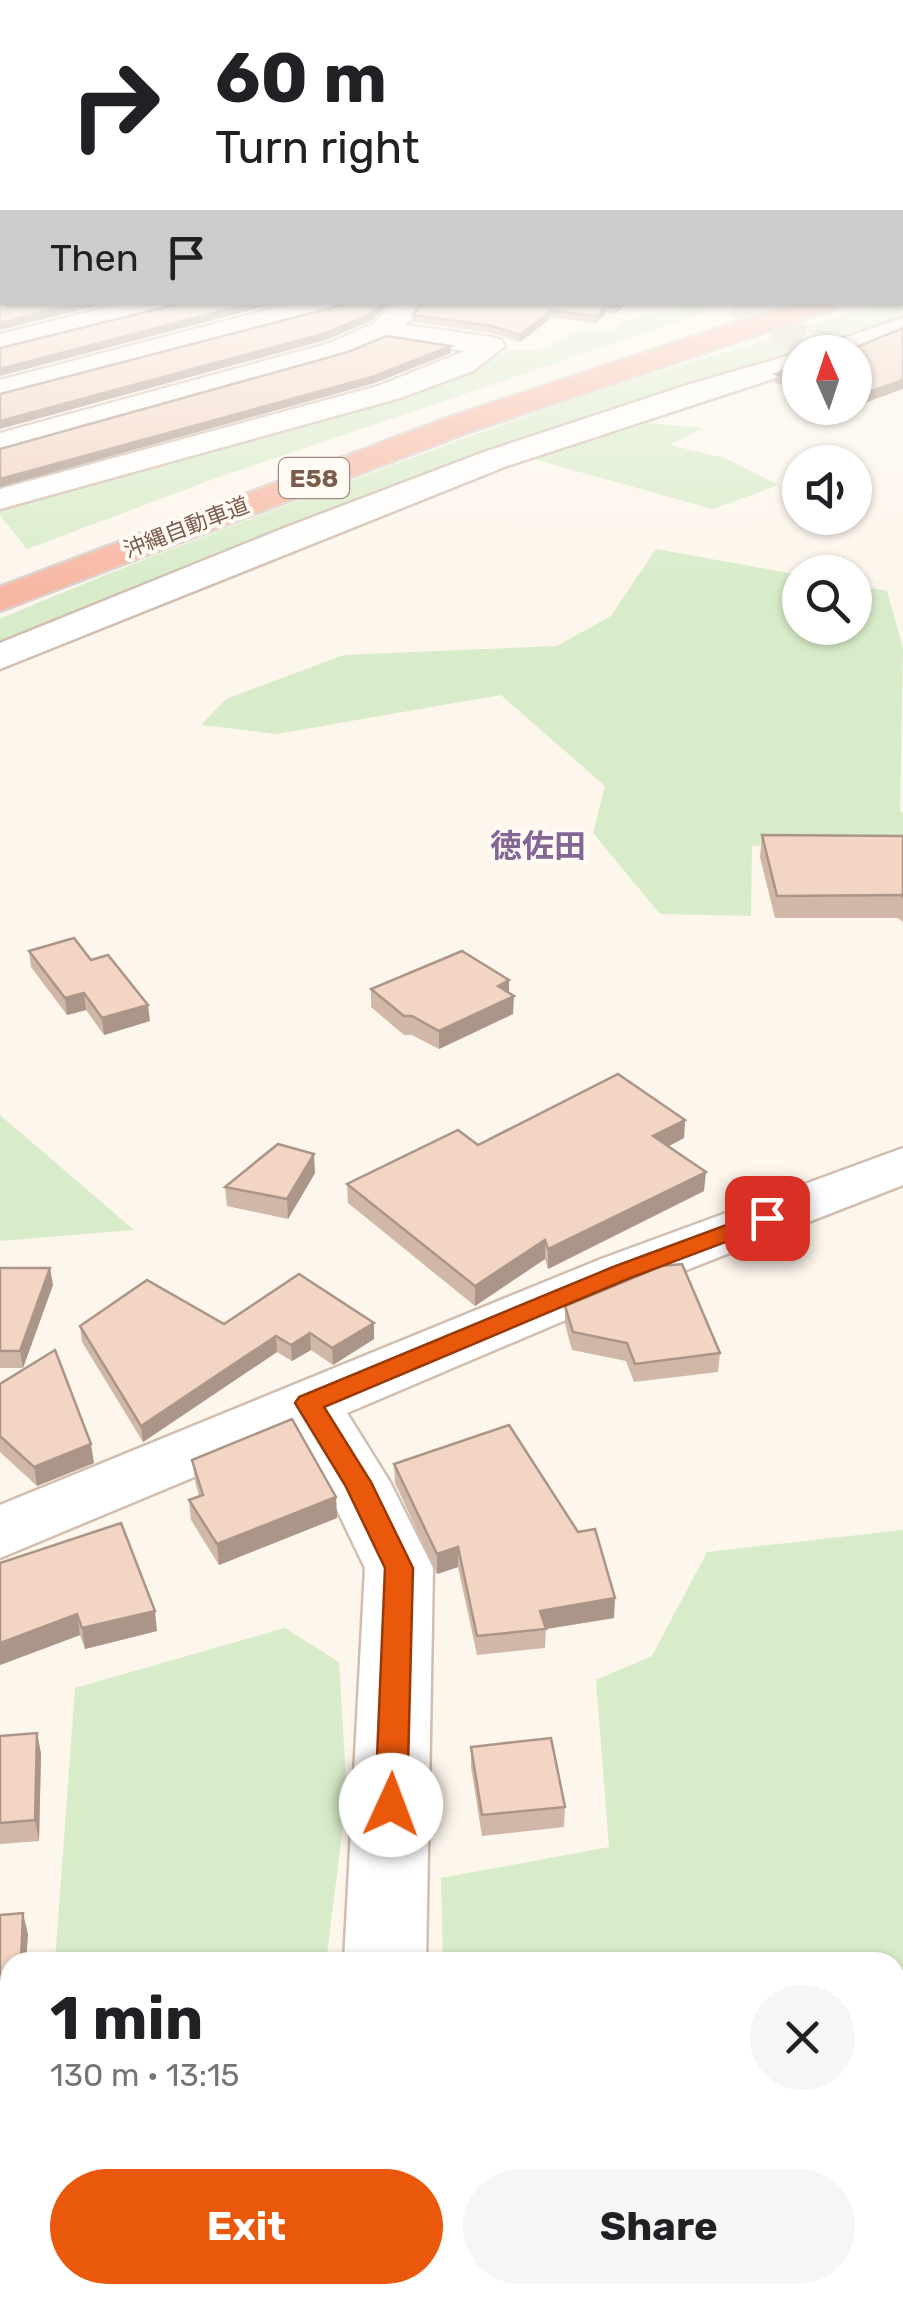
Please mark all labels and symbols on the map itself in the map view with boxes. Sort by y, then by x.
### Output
north arrow [782,335,872,425]
road number: E58 [279,458,349,498]
street label: 沖縄自動車道 [120,491,253,564]
district label: 徳佐田 [490,827,586,865]
pin [725,1176,810,1261]
position arrow [339,1753,443,1857]

